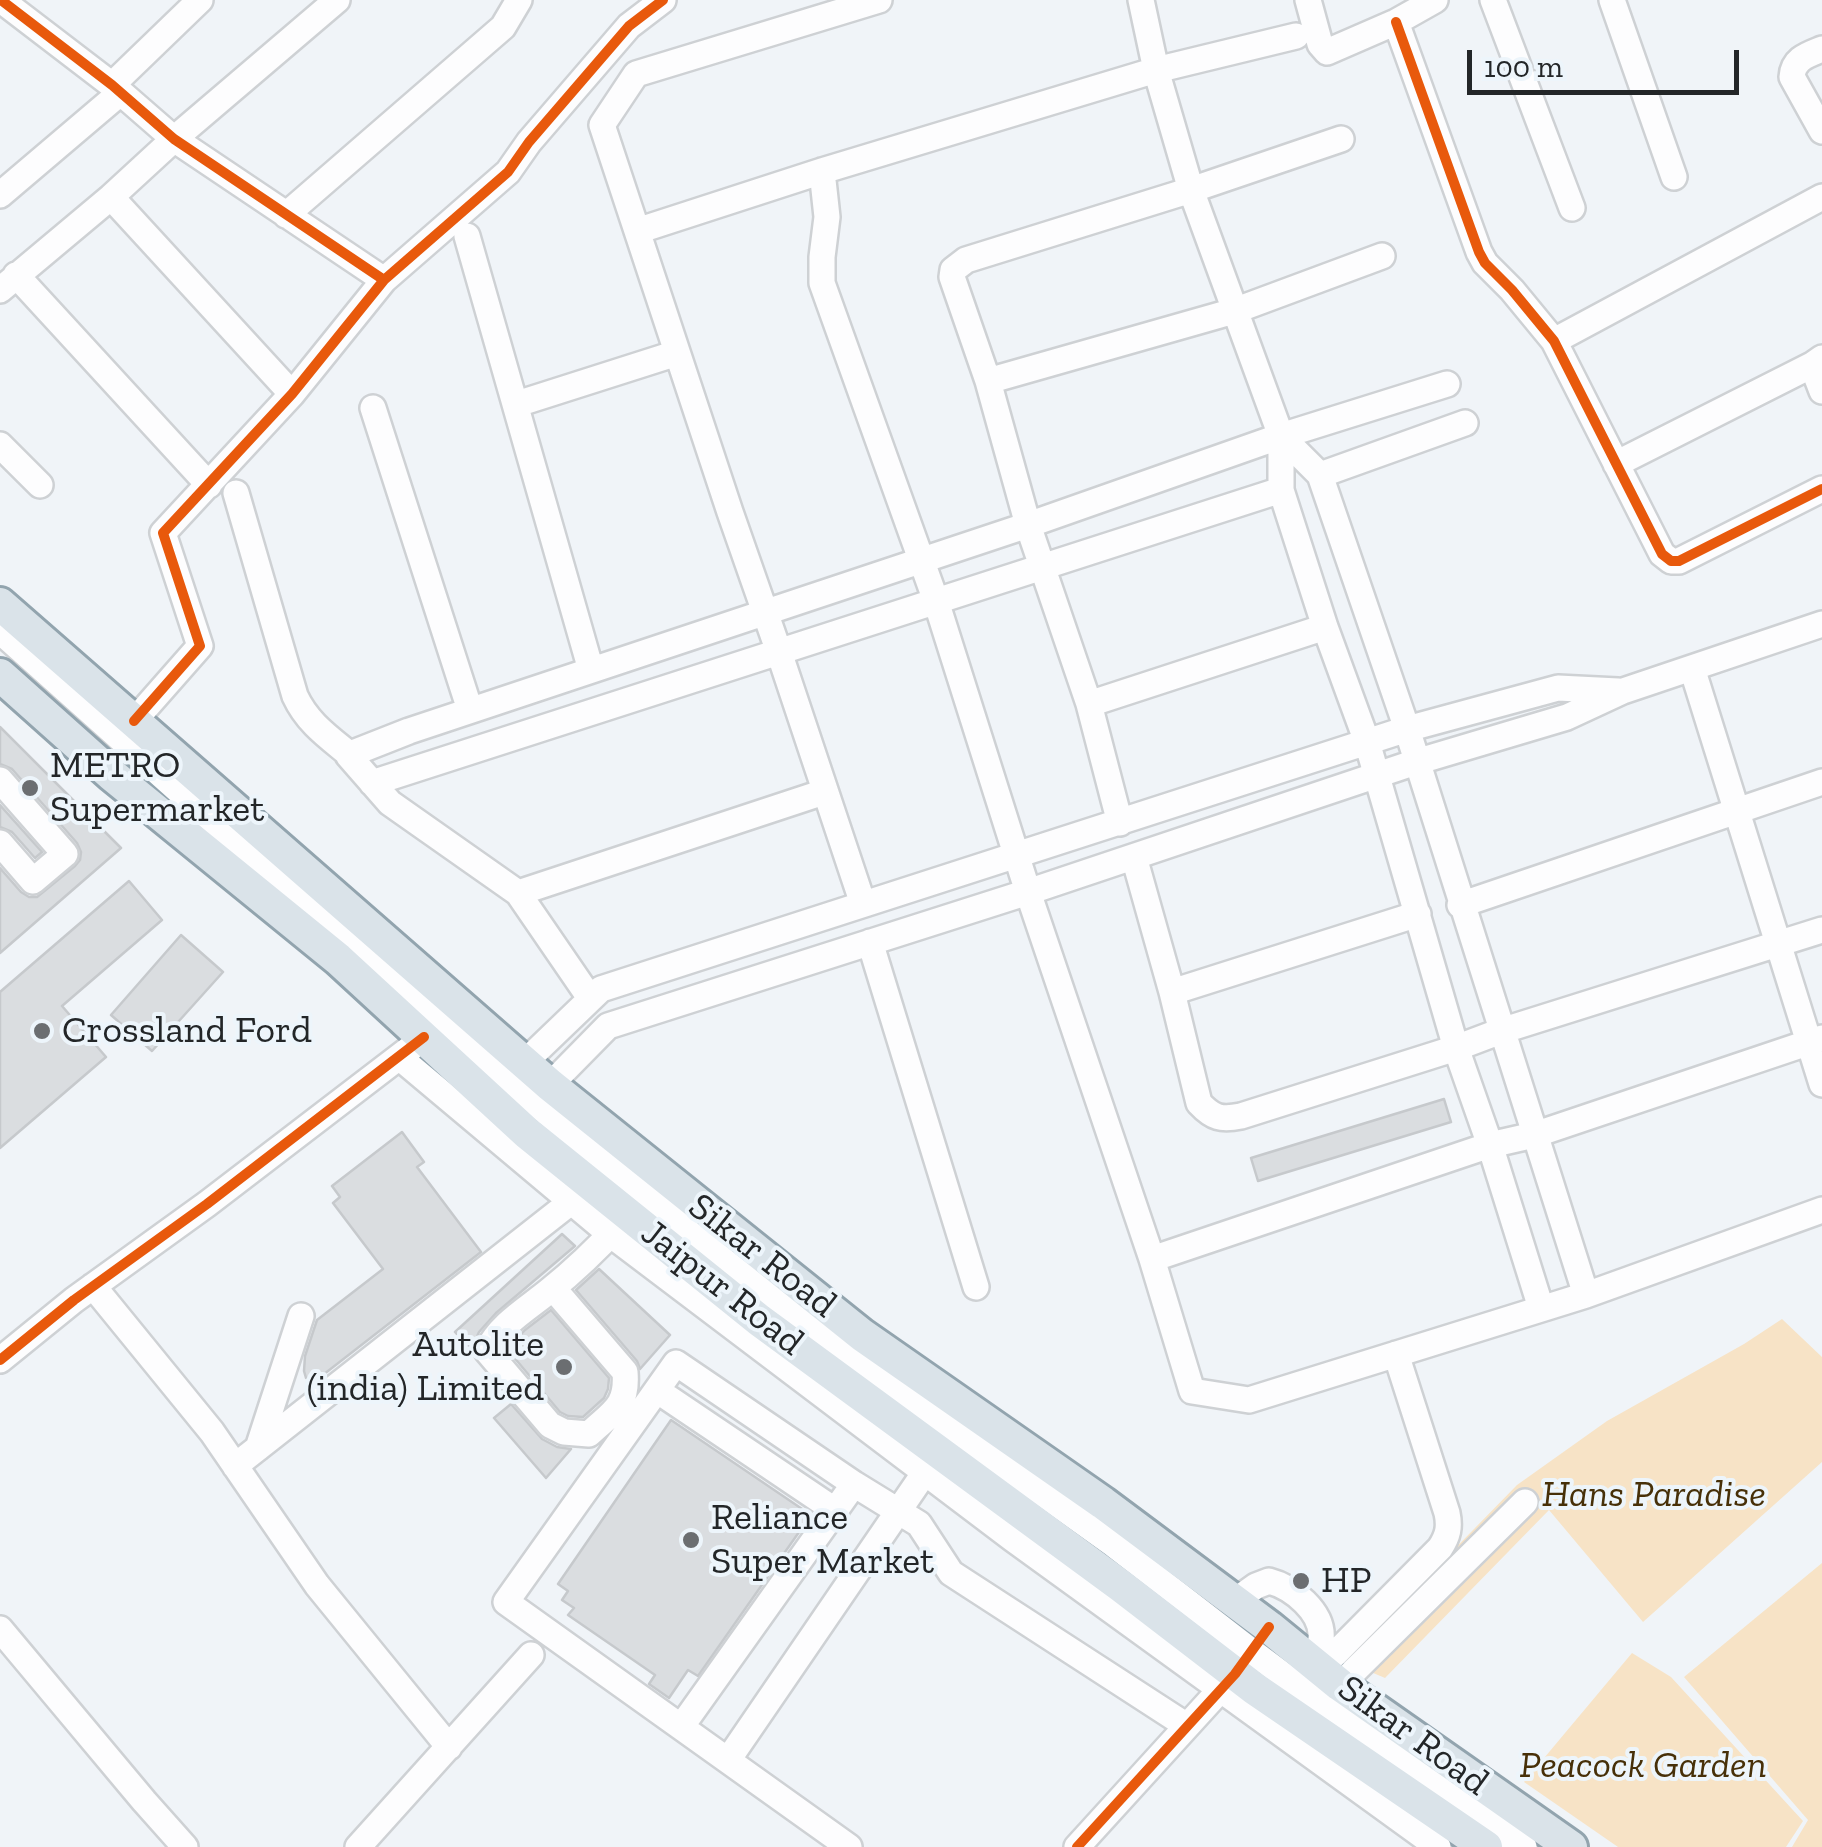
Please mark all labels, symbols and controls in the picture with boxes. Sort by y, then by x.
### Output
scale bar [1472,30,1744,92]
text: 100 m [1484,49,1563,85]
place label: METRO Supermarket [50,743,264,832]
marker: METRO Supermarket [19,777,41,799]
place label: Crossland Ford [62,1008,312,1054]
marker: Crossland Ford [31,1020,53,1042]
street label: Sikar Road [679,1184,845,1328]
street label: Jaipur Road [632,1210,812,1366]
place label: Autolite (india) Limited [307,1322,544,1412]
marker: Autolite (india) Limited [553,1356,575,1378]
park label: Hans Paradise [1542,1472,1766,1518]
place label: Reliance Super Market [711,1495,934,1585]
marker: Reliance Super Market [680,1529,702,1551]
place label: HP [1321,1558,1372,1604]
marker: HP [1290,1570,1312,1592]
street label: Sikar Road [1329,1666,1497,1806]
park label: Peacock Garden [1519,1743,1767,1789]

